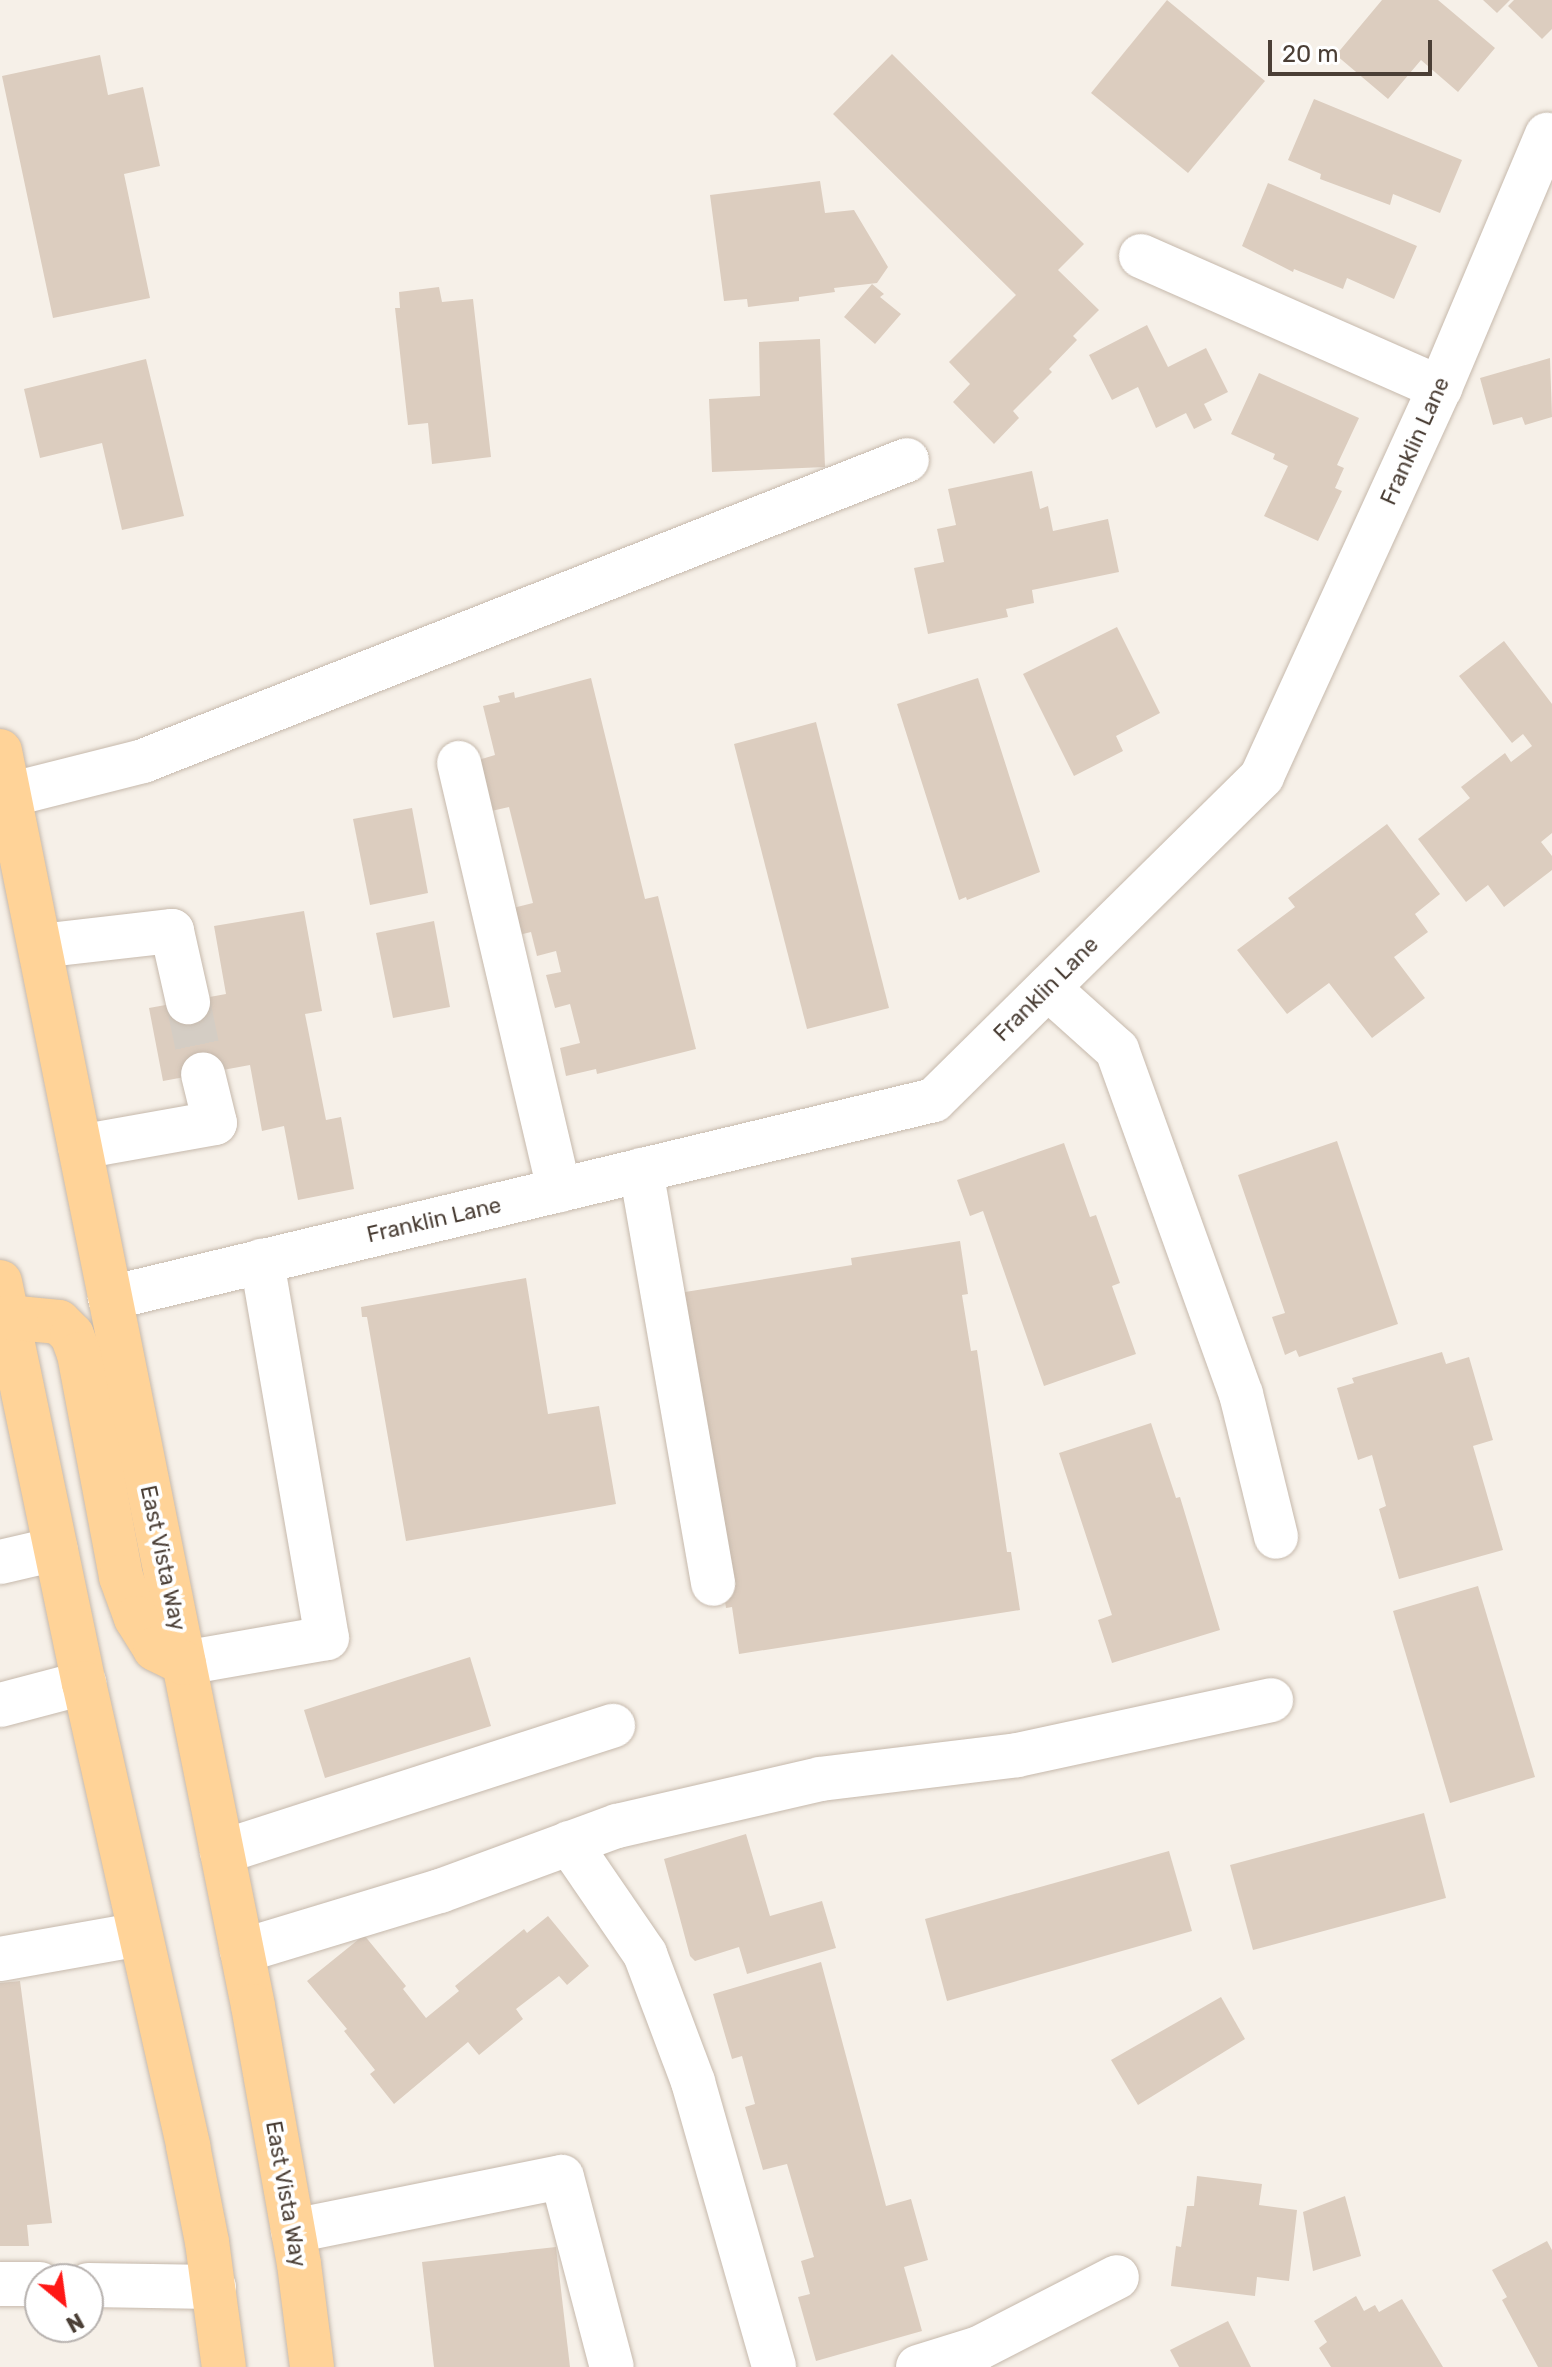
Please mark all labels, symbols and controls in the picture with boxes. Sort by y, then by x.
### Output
scale bar [1272,24,1436,74]
text: 20 m [1282,40,1339,68]
street label: Franklin Lane [1375,373,1455,509]
street label: Franklin Lane [988,931,1104,1047]
street label: Franklin Lane [364,1192,504,1248]
street label: East Vista Way [135,1482,191,1634]
street label: East Vista Way [260,2118,312,2270]
north arrow [24,2263,104,2343]
text: N [61,2307,88,2338]

